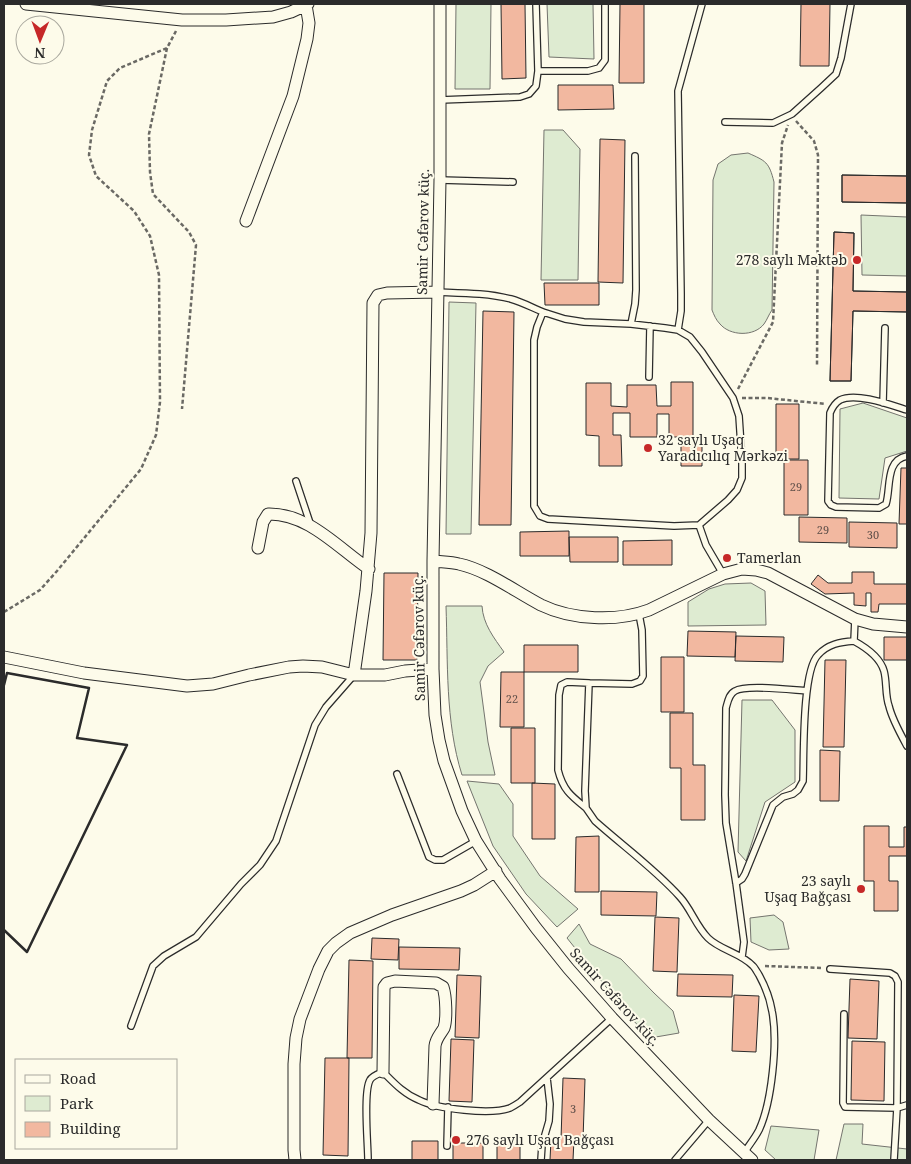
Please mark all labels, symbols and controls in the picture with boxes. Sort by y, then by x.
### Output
north arrow [15,15,65,65]
text: N [34,44,45,63]
street label: Samir Cəfərov küç. [412,169,433,295]
place label: 278 saylı Məktəb [736,250,847,269]
marker: 278 saylı Məktəb [851,254,863,266]
place label: 32 saylı Uşaq Yaradıcılıq Mərkəzi [657,430,789,465]
marker: 32 saylı Uşaq Yaradıcılıq Mərkəzi [642,442,654,454]
house number: 29 [790,479,802,494]
house number: 29 [817,522,829,537]
house number: 30 [867,527,879,542]
place label: Tamerlan [737,548,802,567]
marker: Tamerlan [721,552,733,564]
street label: Samir Cəfərov küç. [408,575,429,701]
house number: 22 [506,691,518,706]
place label: 23 saylı Uşaq Bağçası [764,871,852,906]
marker: 23 saylı Uşaq Bağçası [855,883,867,895]
street label: Samir Cəfərov küç. [566,943,665,1050]
legend [15,1059,178,1149]
text: Road [60,1068,96,1088]
text: Park [60,1093,94,1113]
house number: 3 [570,1101,576,1116]
text: Building [60,1118,121,1138]
place label: 276 saylı Uşaq Bağçası [466,1130,615,1149]
marker: 276 saylı Uşaq Bağçası [450,1134,462,1146]

